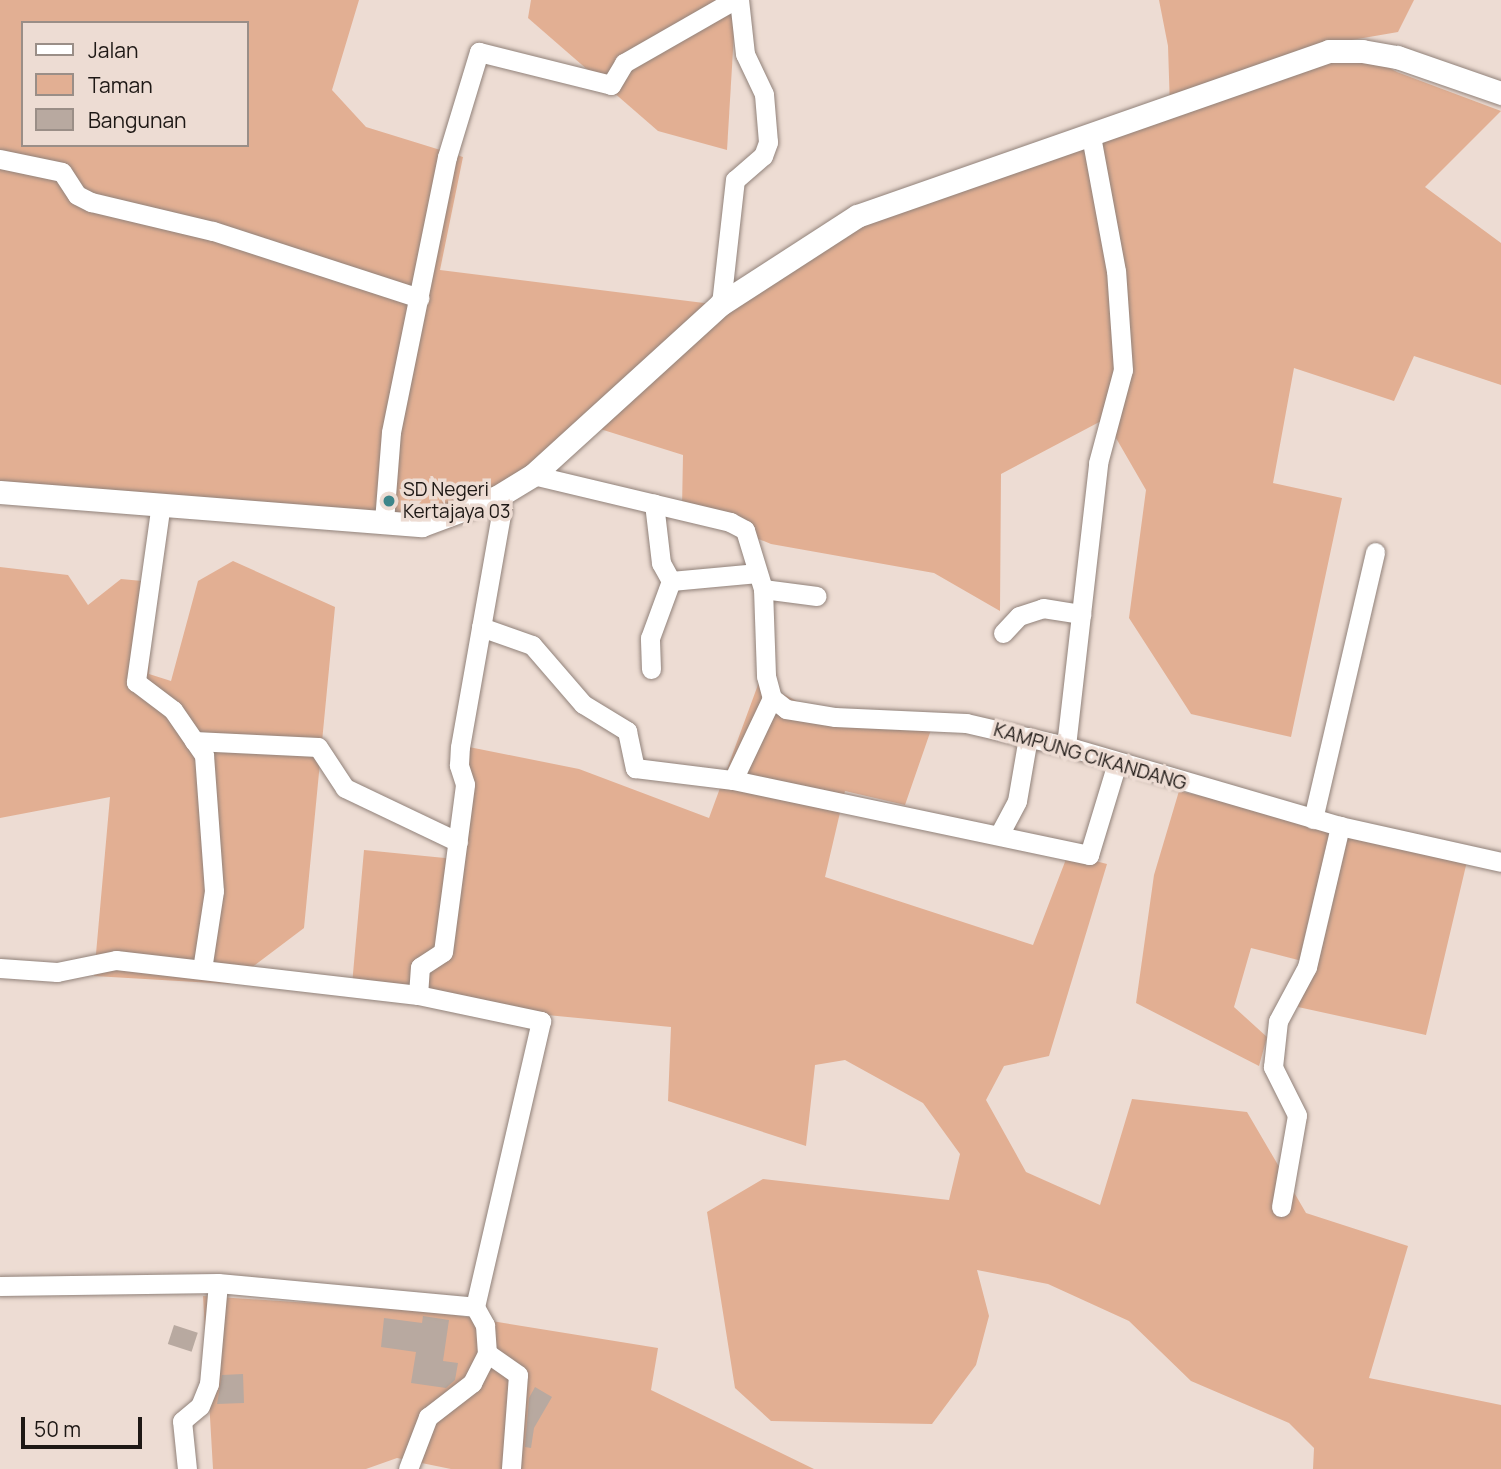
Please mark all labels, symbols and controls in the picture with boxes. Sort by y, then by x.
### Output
legend [21,21,248,147]
text: Jalan [88,36,138,64]
text: Taman [88,71,153,99]
text: Bangunan [88,106,187,134]
place label: SD Negeri Kertajaya 03 [403,479,510,523]
marker: SD Negeri Kertajaya 03 [381,493,397,509]
street label: KAMPUNG CIKANDANG [991,719,1189,795]
scale bar [24,1402,145,1446]
text: 50 m [34,1415,81,1443]

